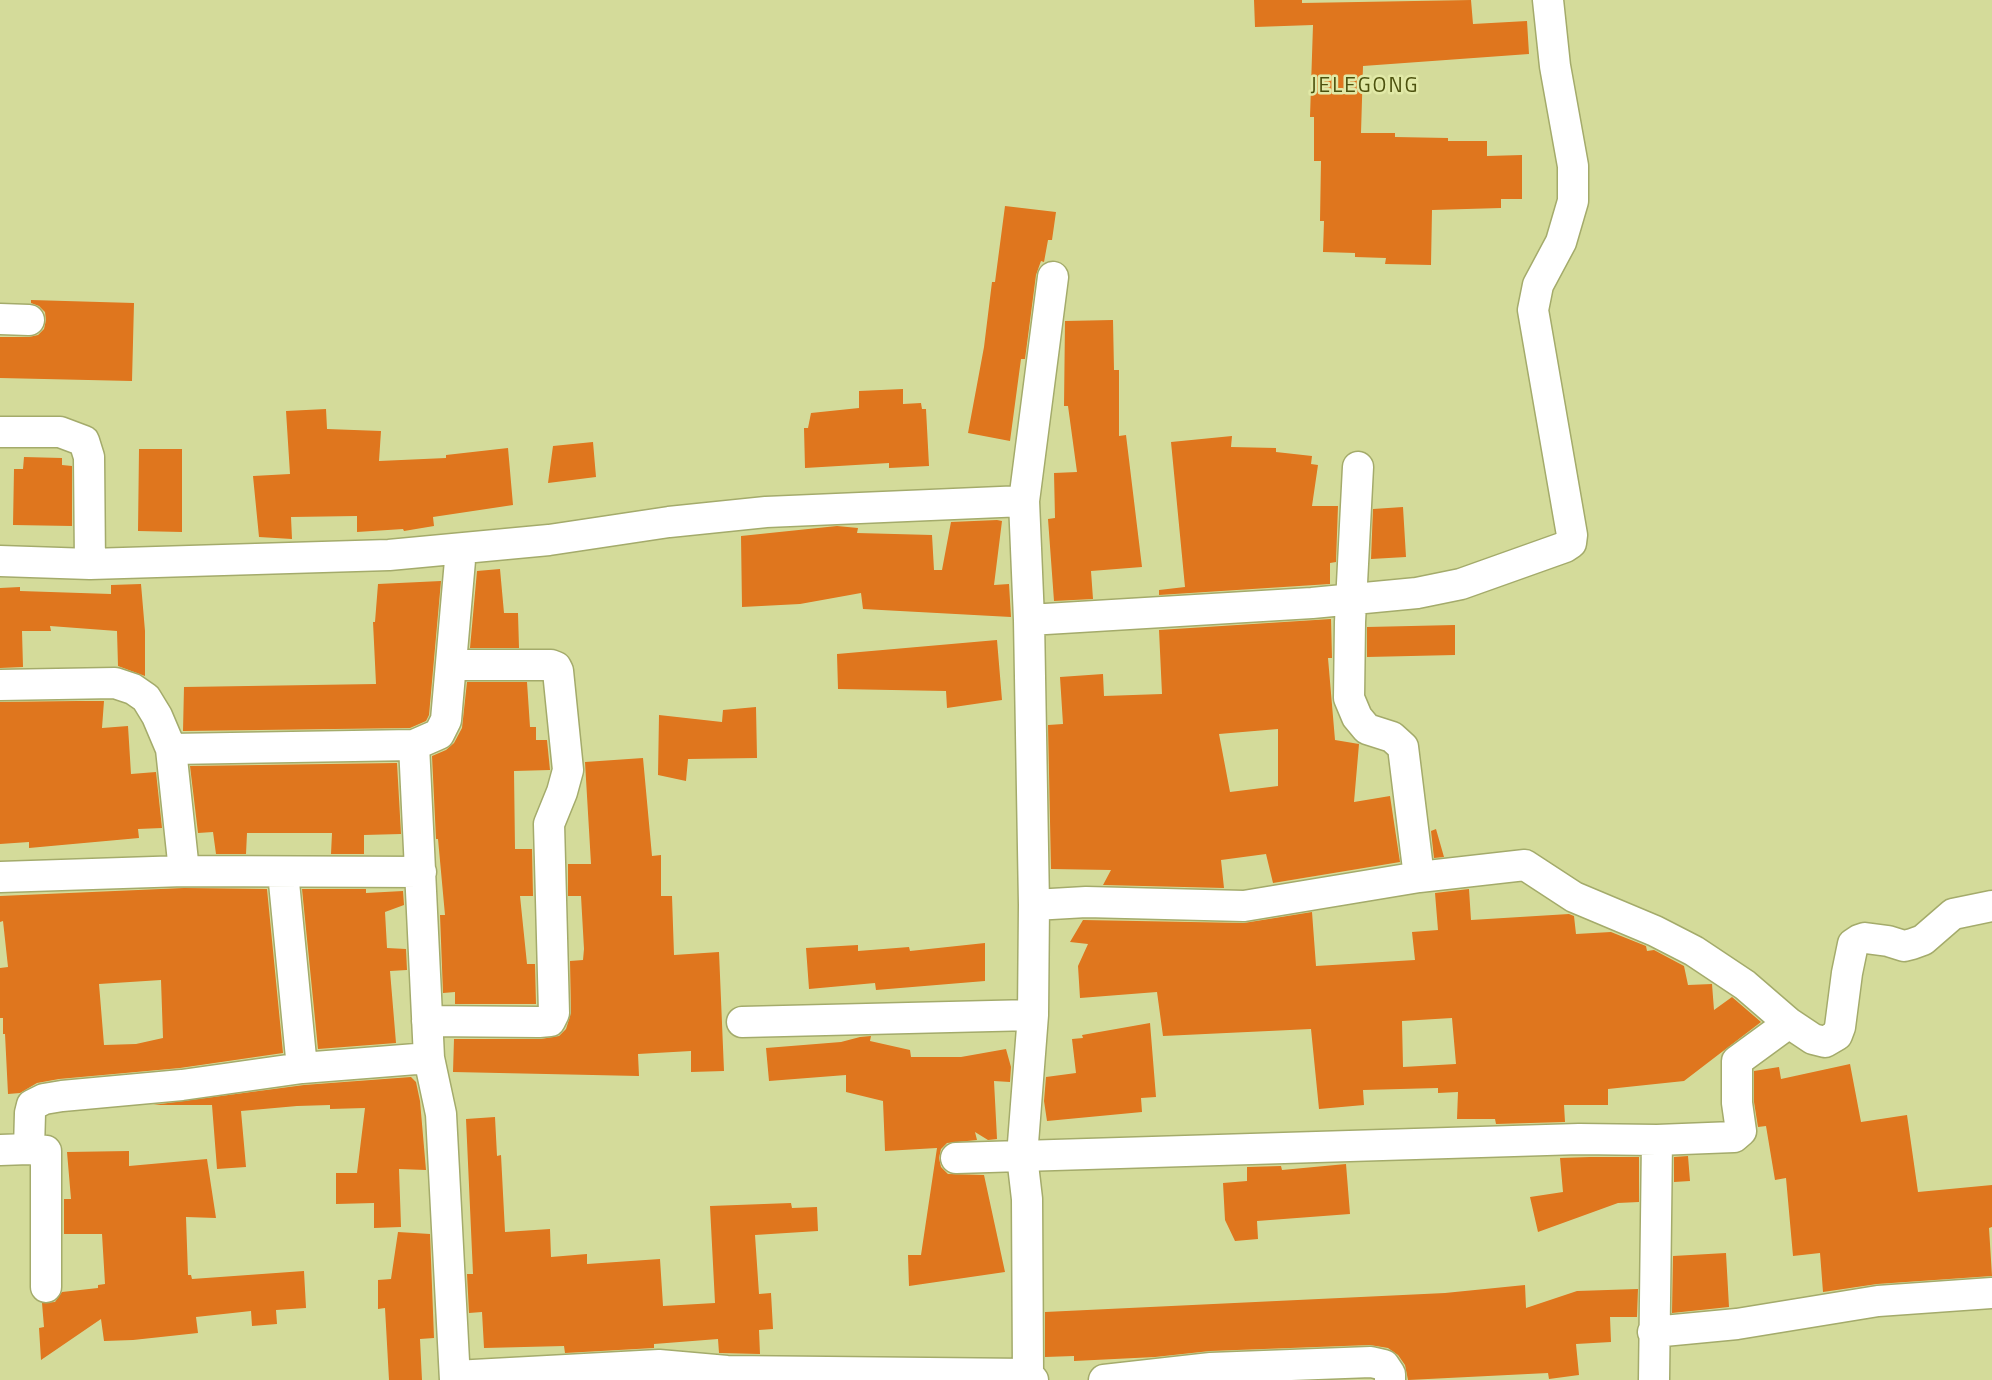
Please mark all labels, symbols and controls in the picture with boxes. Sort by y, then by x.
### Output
district label: JELEGONG [1311,74,1419,100]

